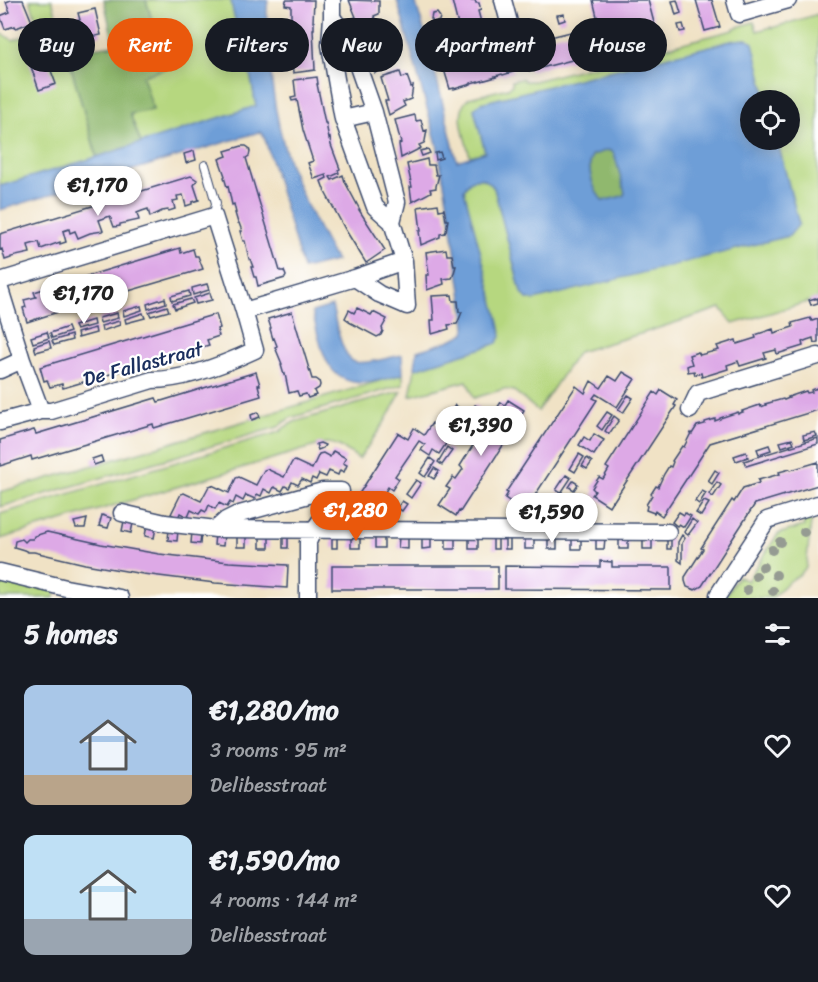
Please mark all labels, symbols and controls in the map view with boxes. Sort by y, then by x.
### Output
chip: Buy [18,18,95,72]
chip: Rent [107,18,193,72]
chip: Filters [205,18,309,72]
chip: New [321,18,403,72]
chip: Apartment [415,18,556,72]
chip: House [568,18,667,72]
map controls [740,90,800,150]
button: locate [740,90,800,150]
pin: €1,170 [49,166,147,217]
text: €1,170 [68,168,128,203]
pin: €1,170 [35,274,133,325]
text: €1,170 [54,276,114,311]
street label: De Fallastraat [79,331,208,397]
pin: €1,390 [432,406,530,457]
text: €1,390 [449,408,513,443]
pin: €1,280 [307,491,405,542]
text: €1,280 [324,493,388,528]
pin: €1,590 [503,493,601,544]
text: €1,590 [520,495,584,530]
text: 5 homes [24,611,117,657]
icon: filters [761,618,794,651]
text: €1,280/mo [210,687,339,733]
icon: home [72,709,144,781]
icon: heart [761,729,794,762]
text: 3 rooms · 95 m² [210,733,347,768]
text: Delibesstraat [210,768,327,803]
text: €1,590/mo [210,837,340,883]
icon: home [72,859,144,931]
icon: heart [761,879,794,912]
text: 4 rooms · 144 m² [210,883,358,918]
text: Delibesstraat [210,918,327,953]

